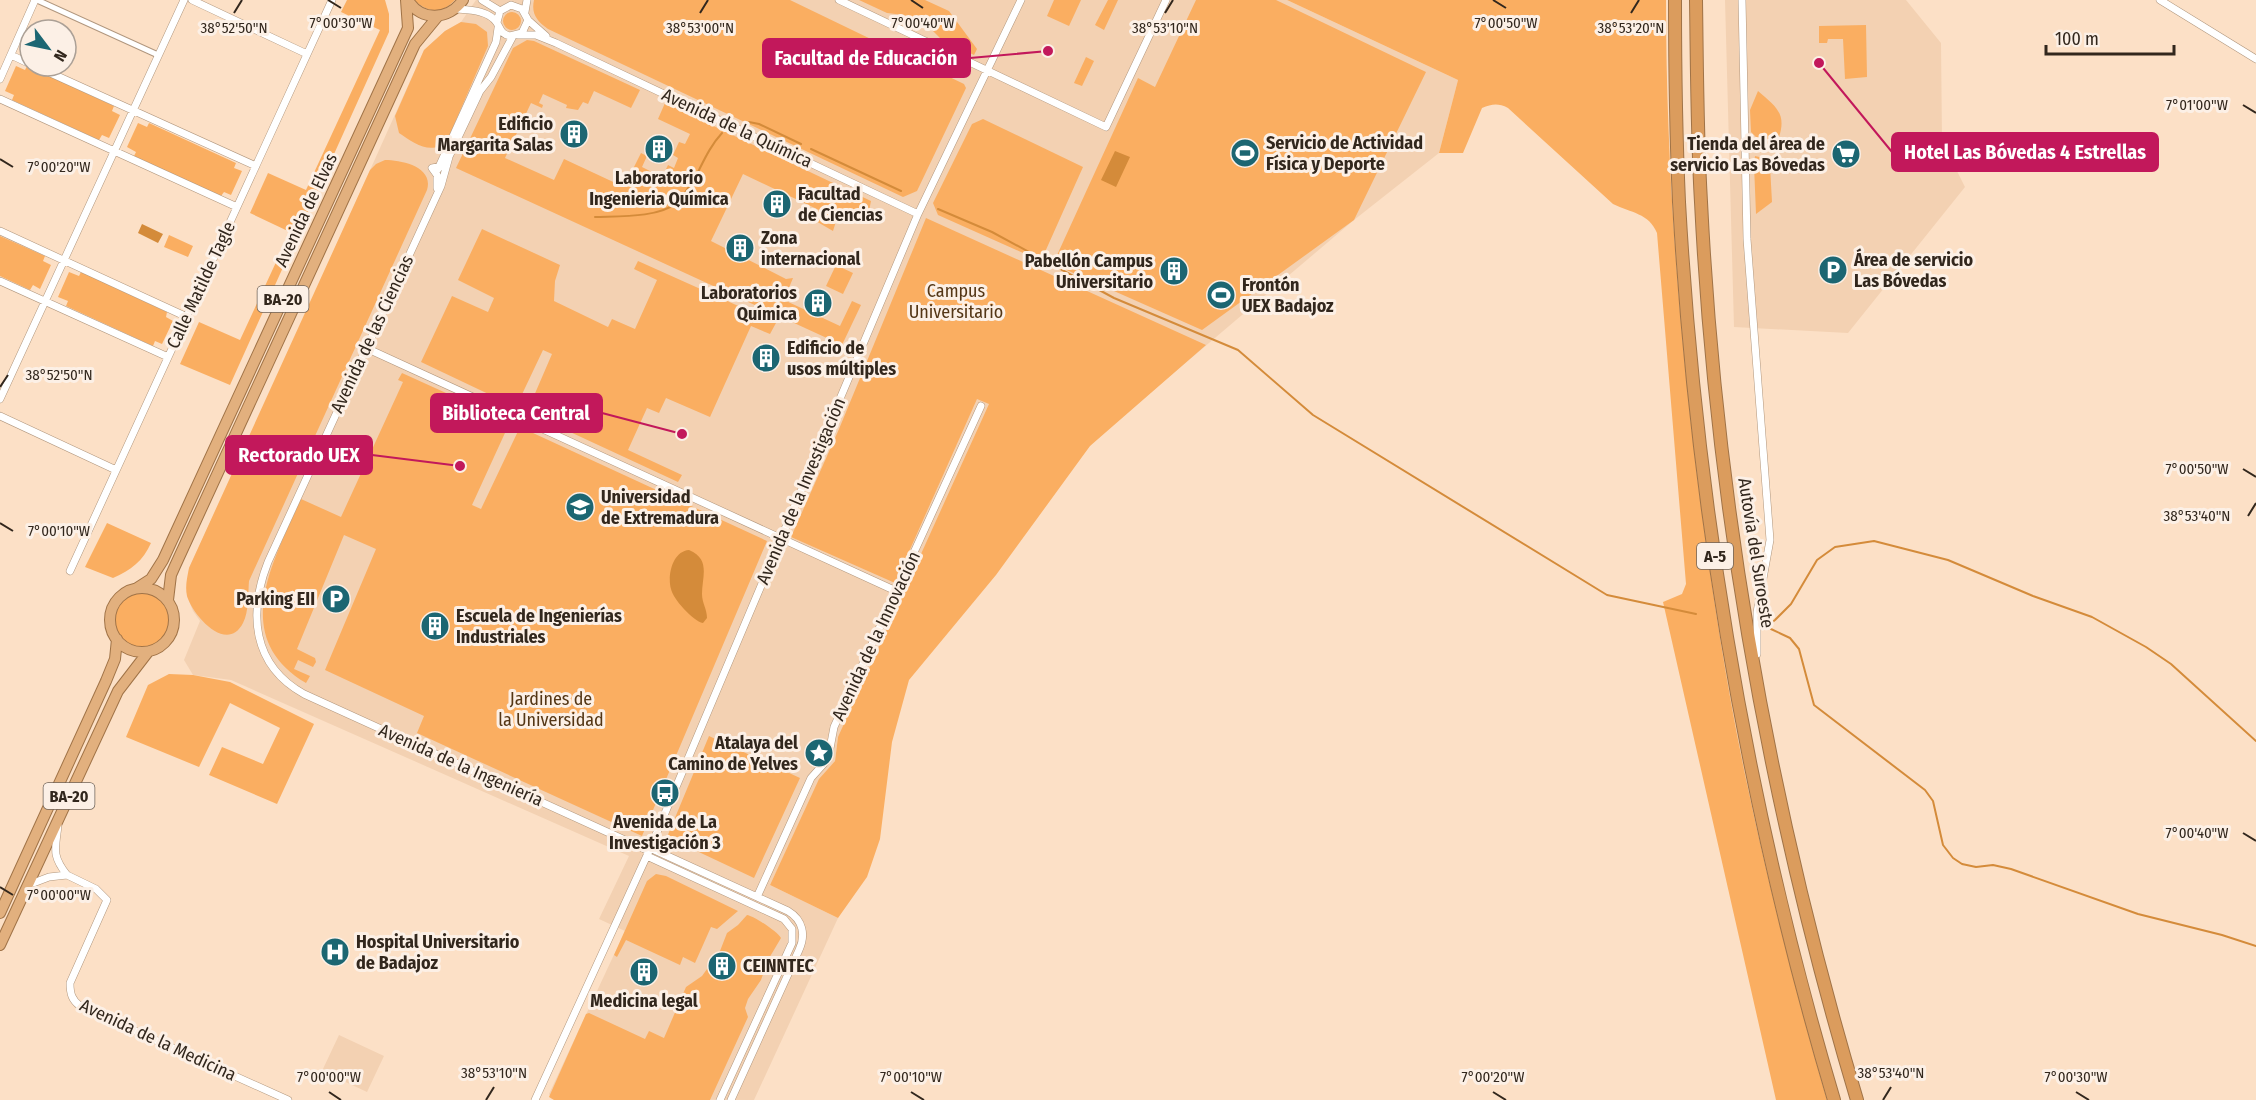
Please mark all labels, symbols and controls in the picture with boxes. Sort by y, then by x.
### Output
text: 7°00'30"W [309,14,373,32]
text: 7°00'40"W [891,14,955,32]
text: 7°00'50"W [1474,14,1538,32]
north arrow [18,18,78,78]
scale bar [2046,18,2174,56]
text: 38°52'50"N [200,19,268,37]
text: 38°53'00"N [666,19,734,37]
text: 38°53'10"N [1132,19,1198,37]
text: 38°53'20"N [1598,19,1664,37]
text: 100 m [2055,28,2099,50]
callout: Facultad de Educación [763,39,970,77]
text: Facultad de Educación [775,46,957,70]
text: N [50,47,71,65]
street label: Avenida de la Química [658,83,816,173]
text: 7°01'00"W [2166,96,2228,114]
place label: Edificio Margarita Salas [437,113,553,156]
building icon: Edificio Margarita Salas [558,118,590,150]
place label: Servicio de Actividad Física y Deporte [1266,132,1423,175]
building icon: Laboratorio Ingenieria Química [643,133,675,165]
place label: Tienda del área de servicio Las Bóvedas [1670,133,1825,176]
callout: Hotel Las Bóvedas 4 Estrellas [1892,133,2158,171]
sports icon: Servicio de Actividad Física y Deporte [1229,137,1261,169]
supermarket icon: Tienda del área de servicio Las Bóvedas [1830,138,1862,170]
text: Hotel Las Bóvedas 4 Estrellas [1904,140,2146,164]
street label: Avenida de Elvas [270,149,342,270]
text: 7°00'20"W [28,158,90,176]
place label: Laboratorio Ingenieria Química [589,167,729,210]
place label: Facultad de Ciencias [798,183,883,226]
building icon: Facultad de Ciencias [761,188,793,220]
street label: Calle Matilde Tagle [162,218,240,352]
place label: Zona internacional [761,227,861,270]
building icon: Zona internacional [724,232,756,264]
place label: Área de servicio Las Bóvedas [1853,248,1973,292]
place label: Pabellón Campus Universitario [1025,250,1153,293]
street label: Avenida de las Ciencias [326,251,418,416]
parking icon: Área de servicio Las Bóvedas [1817,254,1849,286]
building icon: Pabellón Campus Universitario [1158,255,1190,287]
place label: Frontón UEX Badajoz [1242,274,1334,317]
sports icon: Frontón UEX Badajoz [1205,279,1237,311]
park label: Campus Universitario [909,280,1003,323]
place label: Laboratorios Química [701,282,797,325]
road number: BA-20 [258,286,308,312]
building icon: Laboratorios Química [802,287,834,319]
place label: Edificio de usos múltiples [787,337,896,380]
building icon: Edificio de usos múltiples [750,342,782,374]
text: 38°52'50"N [25,366,93,384]
callout: Biblioteca Central [431,394,602,432]
street label: Avenida de la Investigación [752,394,850,588]
text: Biblioteca Central [442,401,590,425]
callout: Rectorado UEX [226,436,372,474]
text: Rectorado UEX [238,443,360,467]
text: 7°00'50"W [2165,460,2229,478]
street label: Autovía del Suroeste [1733,476,1779,630]
place label: Universidad de Extremadura [601,486,719,529]
school or university icon: Universidad de Extremadura [564,491,596,523]
text: 38°53'40"N [2164,507,2230,525]
text: 7°00'10"W [28,522,90,540]
road number: A-5 [1697,543,1733,569]
street label: Avenida de la Innovación [827,548,925,724]
parking icon: Parking EII [320,583,352,615]
place label: Parking EII [236,588,315,610]
place label: Escuela de Ingenierías Industriales [456,605,622,648]
building icon: Escuela de Ingenierías Industriales [419,610,451,642]
park label: Jardines de la Universidad [498,688,604,731]
street label: Avenida de la Ingeniería [376,719,547,811]
place label: Atalaya del Camino de Yelves [668,732,798,775]
place icon: Atalaya del Camino de Yelves [803,737,835,769]
bus stop icon: Avenida de La Investigación 3 [649,777,681,809]
road number: BA-20 [44,783,94,809]
place label: Avenida de La Investigación 3 [609,811,721,854]
text: 7°00'40"W [2165,824,2229,842]
text: 7°00'00"W [27,886,91,904]
place label: Hospital Universitario de Badajoz [356,931,520,974]
hospital icon: Hospital Universitario de Badajoz [319,936,351,968]
building icon: CEINNTEC [706,950,738,982]
place label: CEINNTEC [743,955,814,977]
building icon: Medicina legal [628,956,660,988]
place label: Medicina legal [590,990,698,1012]
street label: Avenida de la Medicina [76,994,240,1086]
text: 38°53'10"N [461,1064,527,1082]
text: 38°53'40"N [1858,1064,1924,1082]
text: 7°00'00"W [297,1068,361,1086]
text: 7°00'10"W [880,1068,942,1086]
text: 7°00'20"W [1462,1068,1524,1086]
text: 7°00'30"W [2044,1068,2108,1086]

